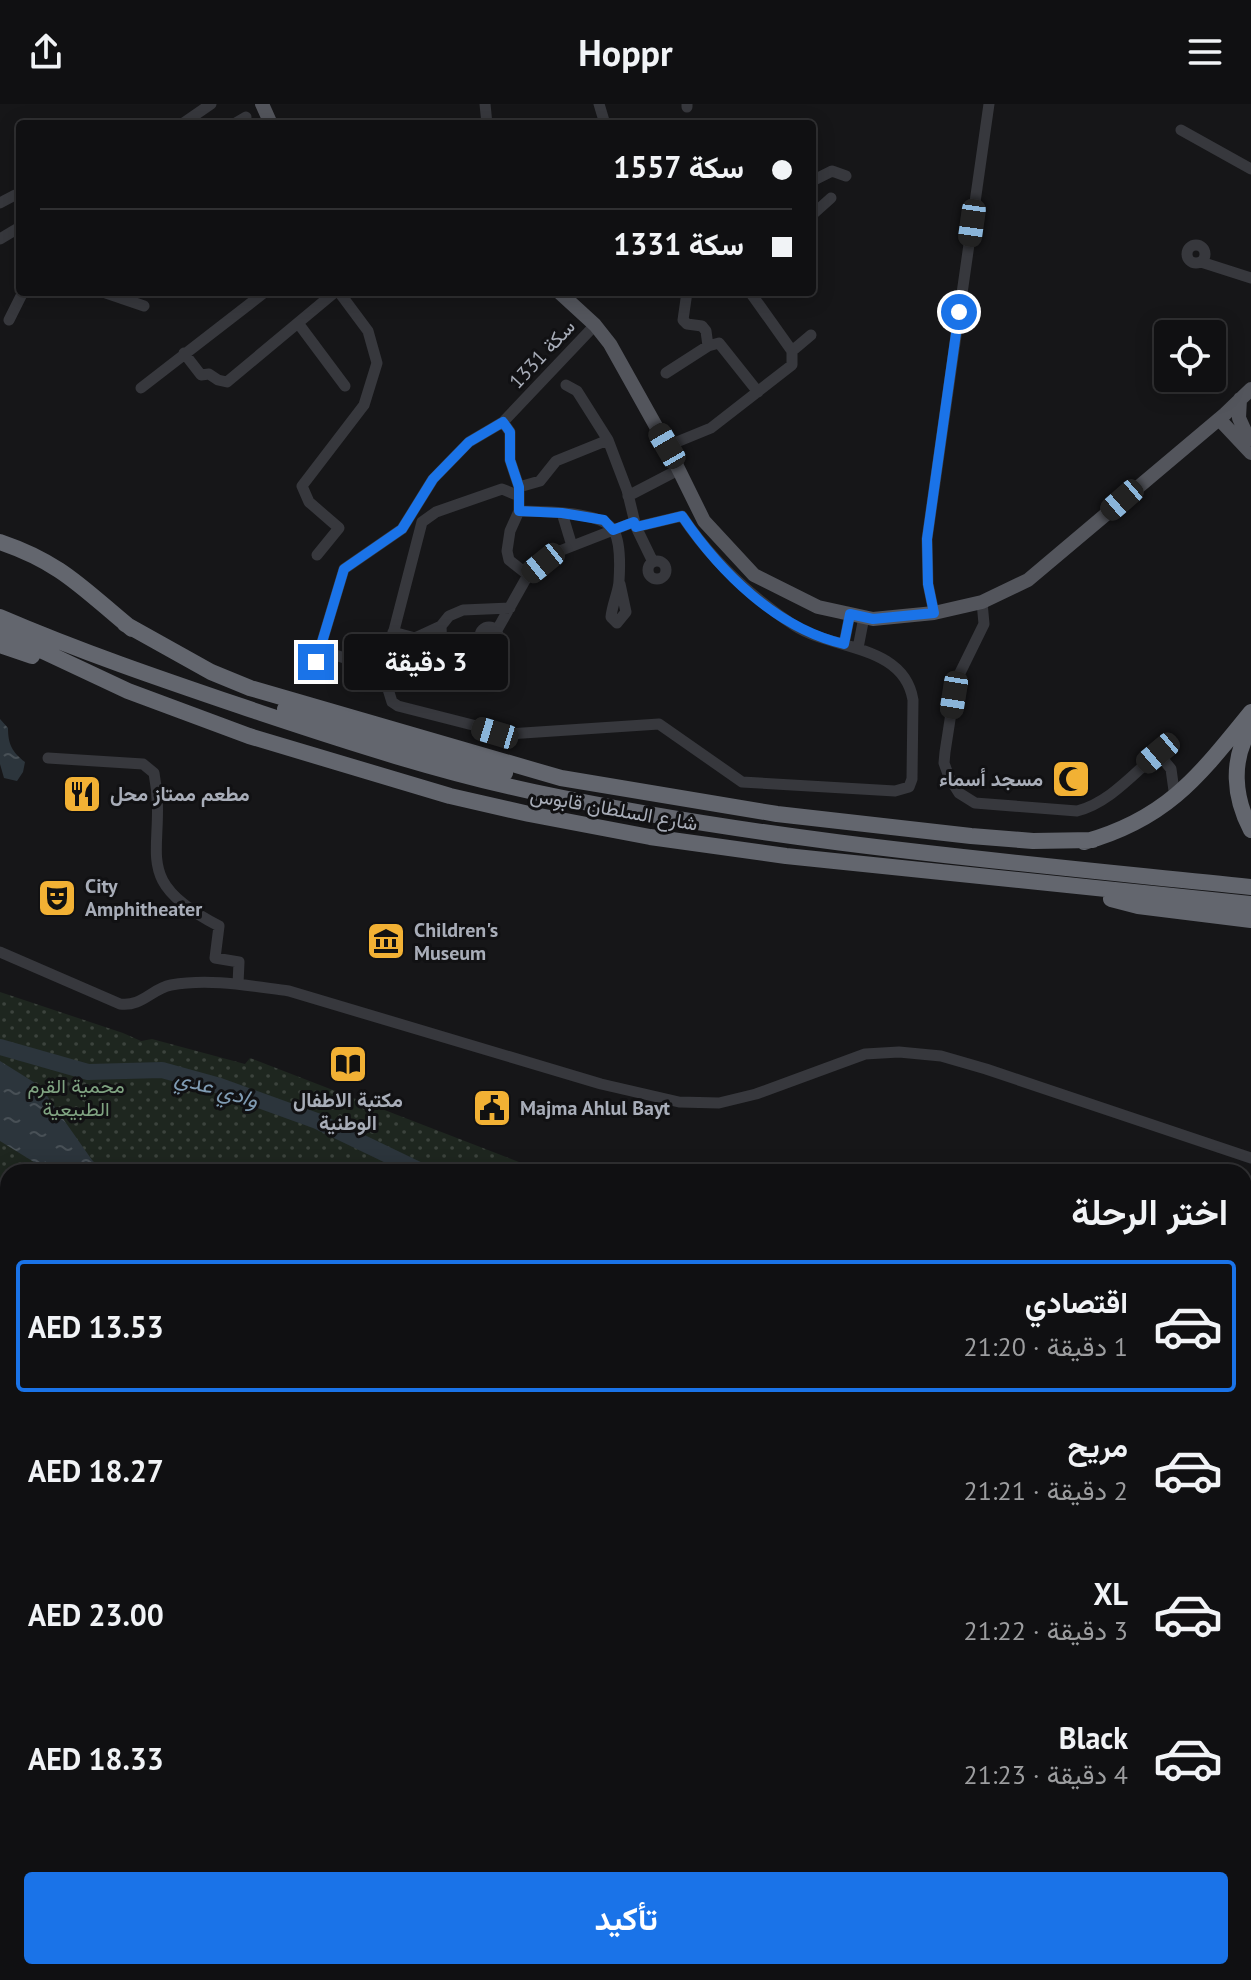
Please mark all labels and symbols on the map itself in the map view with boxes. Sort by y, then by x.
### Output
car [957,198,987,248]
route start [941,294,977,330]
street label: سكة 1331 [503,314,581,394]
car [645,419,689,473]
car [1096,475,1148,525]
car [517,539,569,587]
callout: 3 دقيقة [344,634,508,690]
route end [298,644,334,680]
car [938,669,970,721]
car [469,715,521,751]
car [1132,728,1184,778]
mosque icon: مسجد أسماء [1050,758,1092,800]
place label: مسجد أسماء [939,766,1043,792]
restaurant icon: مطعم ممتاز محل [61,773,103,815]
place label: مطعم ممتاز محل [110,781,250,807]
street label: شارع السلطان قابوس [528,781,700,838]
place label: City Amphitheater [85,873,202,922]
theatre icon: City Amphitheater [36,877,78,919]
place label: Children's Museum [414,917,498,966]
museum icon: Children's Museum [365,920,407,962]
library icon: مكتبة الاطفال الوطنية [327,1043,369,1085]
water label: وادي عدي [171,1062,262,1118]
park label: محمية القرم الطبيعية [27,1073,125,1122]
place label: مكتبة الاطفال الوطنية [293,1087,403,1136]
public building icon: Majma Ahlul Bayt [471,1087,513,1129]
place label: Majma Ahlul Bayt [520,1095,670,1121]

